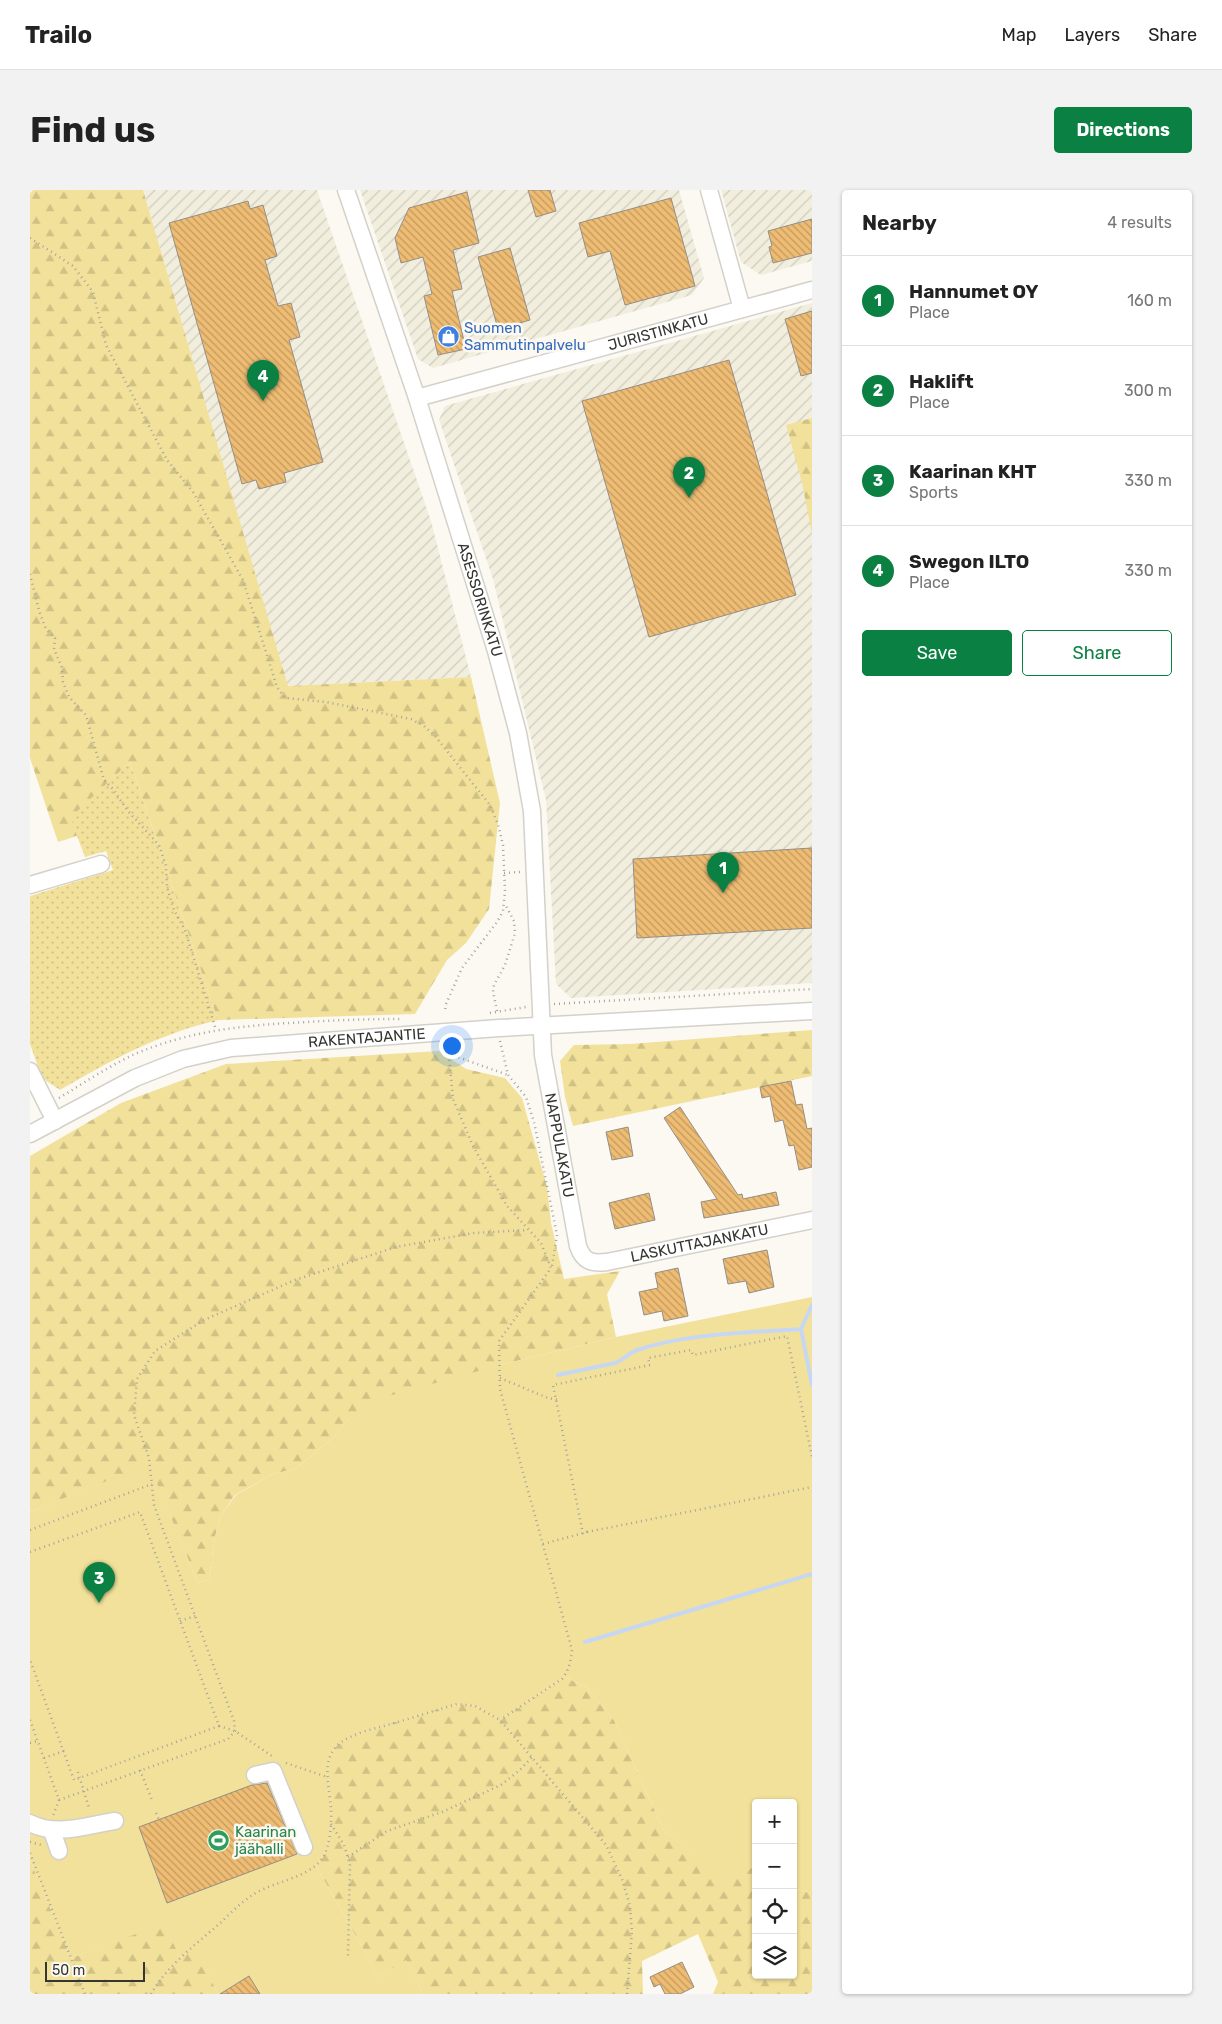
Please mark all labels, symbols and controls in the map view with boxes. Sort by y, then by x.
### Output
text: Trailo [25,21,92,49]
text: Map [1002,24,1037,46]
text: Layers [1065,24,1120,46]
text: Share [1148,24,1197,46]
button: Directions [1054,107,1192,153]
text: Find us [30,109,155,151]
text: Nearby [862,210,937,235]
text: 4 results [1107,213,1172,232]
text: Hannumet OY [909,280,1038,303]
text: 1 [874,291,882,310]
text: 160 m [1127,291,1172,310]
text: Place [909,303,950,322]
street label: JURISTINKATU [606,310,710,354]
place label: Suomen Sammutinpalvelu [464,319,586,354]
shop icon: Suomen Sammutinpalvelu [436,325,460,349]
pin: 4 [247,360,279,401]
text: Haklift [909,370,974,393]
text: 2 [873,381,883,400]
text: 300 m [1124,381,1172,400]
text: Place [909,393,950,412]
pin: 2 [673,457,705,498]
text: Kaarinan KHT [909,460,1036,483]
text: 3 [873,471,883,490]
text: 330 m [1124,471,1172,490]
text: Sports [909,483,958,502]
street label: ASESSORINKATU [454,540,506,659]
text: Swegon ILTO [909,550,1029,573]
text: 4 [873,561,883,580]
text: 330 m [1124,561,1172,580]
text: Place [909,573,950,592]
button: Save [862,630,1012,676]
button: Share [1022,630,1172,676]
pin: 1 [707,852,739,893]
street label: RAKENTAJANTIE [307,1025,426,1051]
your location [439,1033,465,1059]
street label: NAPPULAKATU [541,1092,578,1199]
street label: LASKUTTAJANKATU [629,1220,770,1266]
pin: 3 [83,1562,115,1603]
map controls [752,1799,797,1979]
button: + [752,1799,797,1844]
place label: Kaarinan jäähalli [234,1823,296,1858]
sports icon: Kaarinan jäähalli [207,1829,231,1853]
button: − [752,1844,797,1889]
button: locate [752,1889,797,1934]
button: layers [752,1934,797,1979]
scale bar [45,1959,145,1982]
text: 50 m [52,1962,85,1979]

